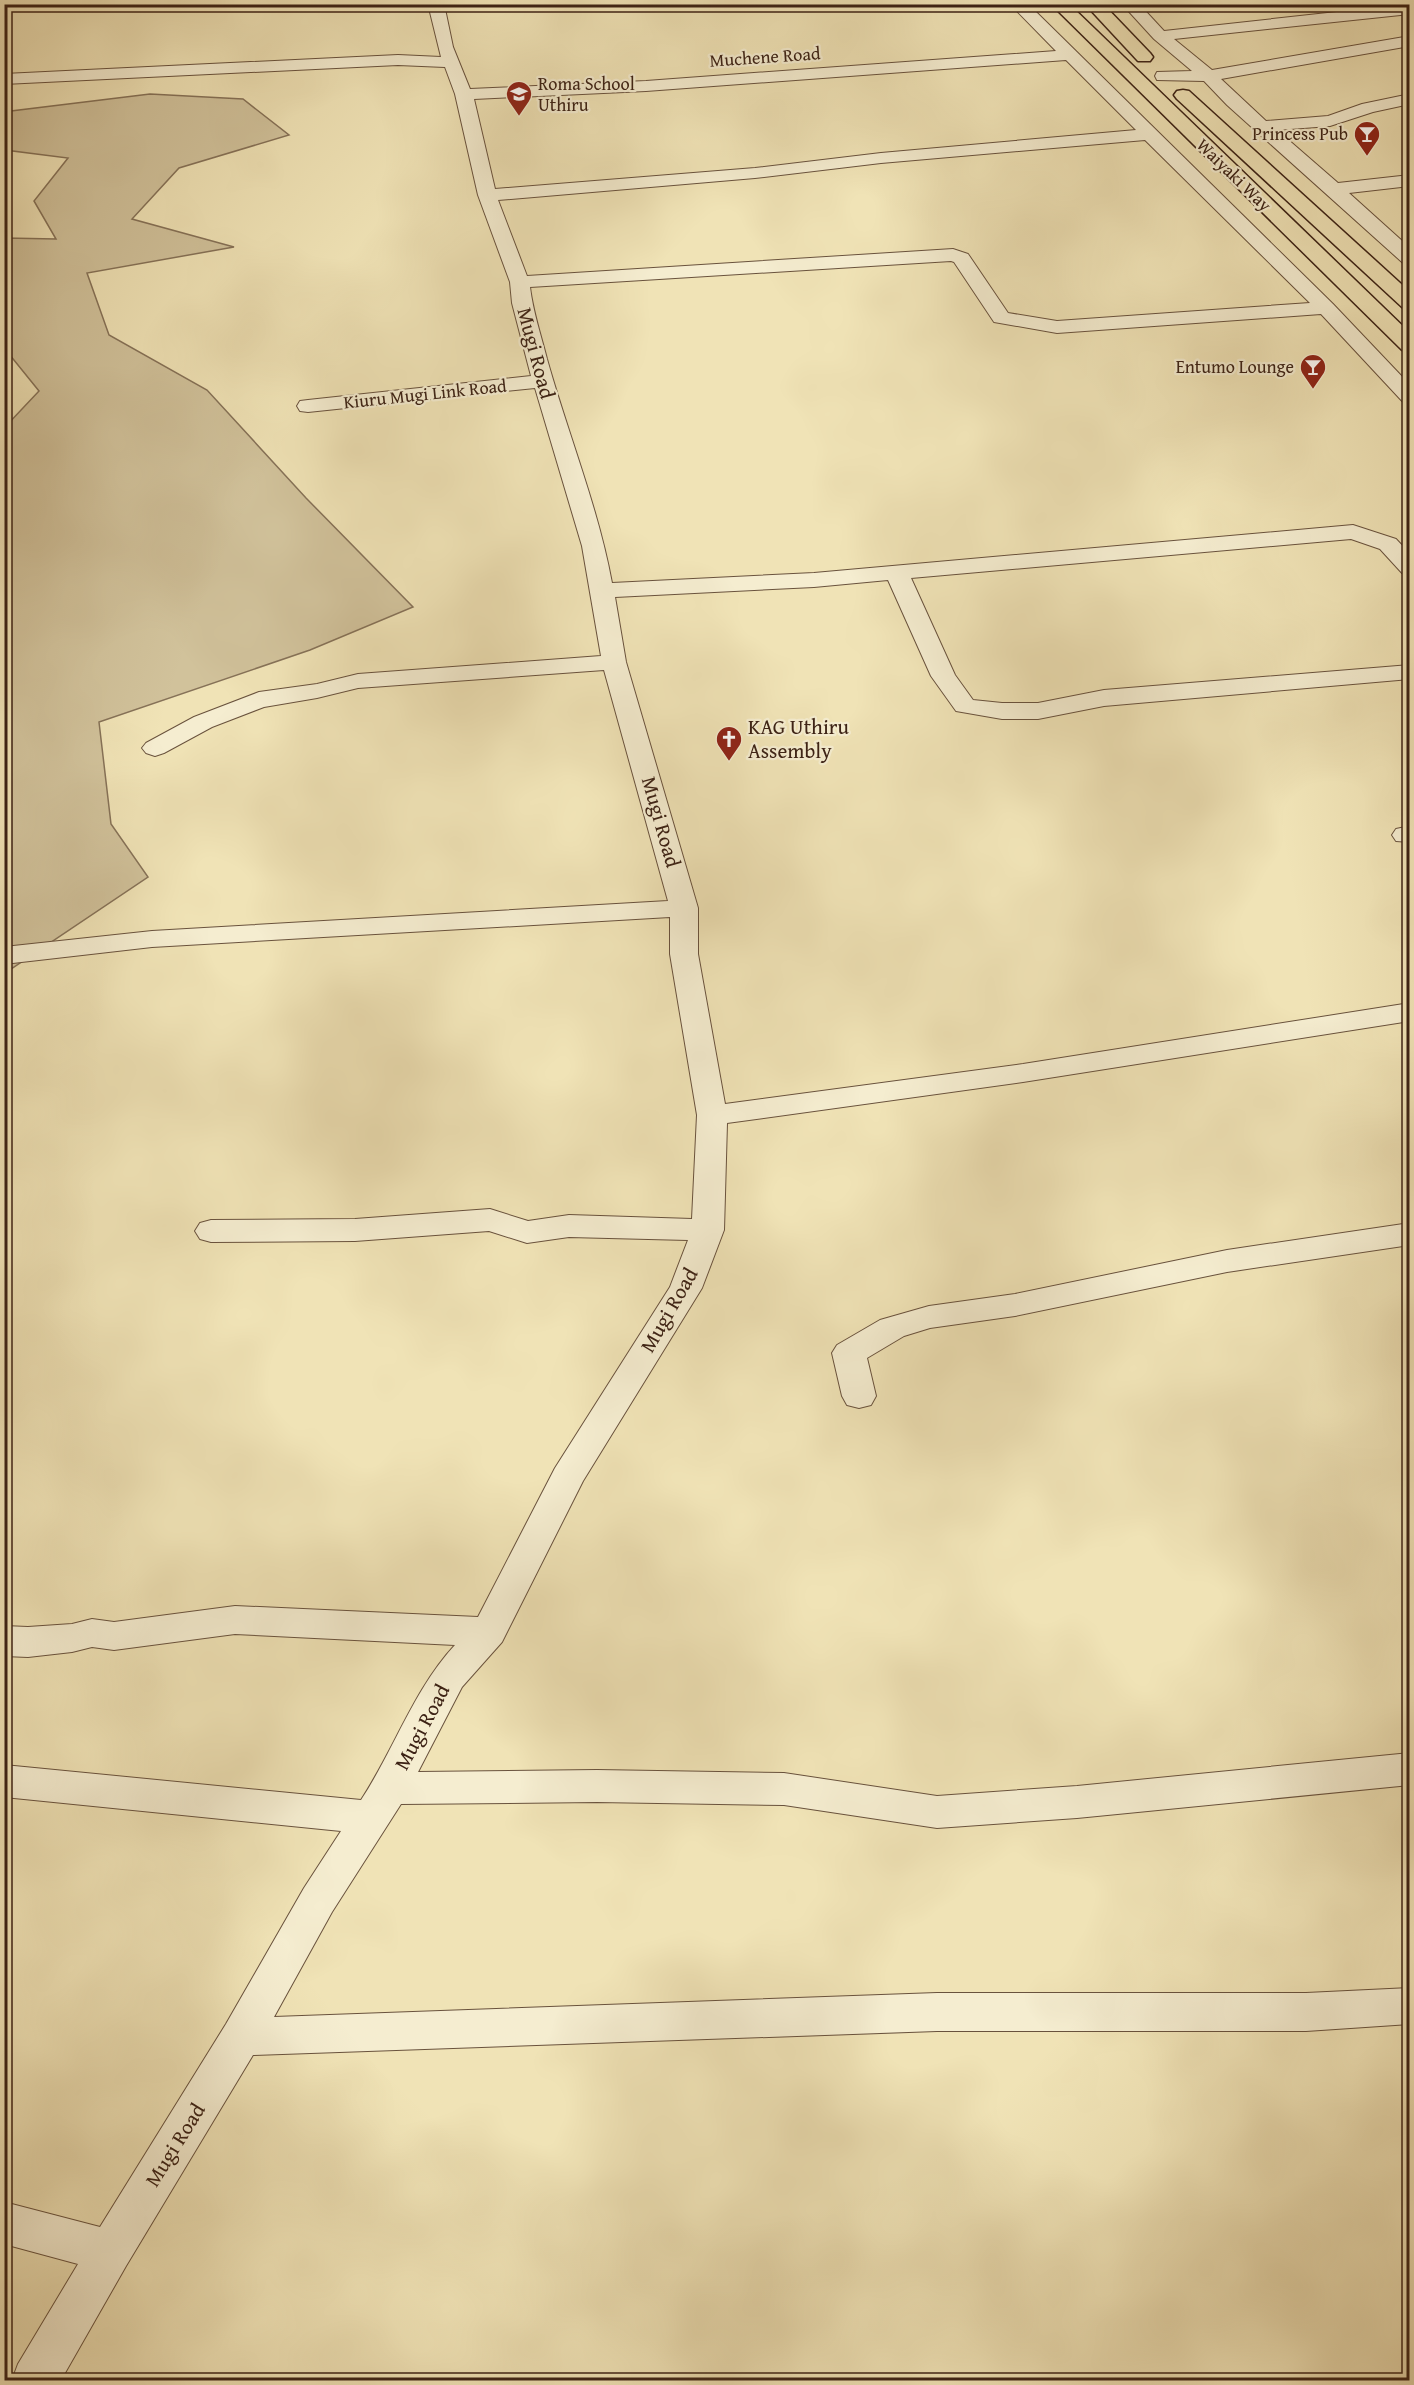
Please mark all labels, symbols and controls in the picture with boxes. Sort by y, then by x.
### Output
street label: Muchene Road [709,39,822,74]
place label: Roma School Uthiru [538,70,635,118]
school or university icon: Roma School Uthiru [504,79,534,117]
bar icon: Princess Pub [1352,119,1382,157]
place label: Princess Pub [1252,120,1348,147]
street label: Waiyaki Way [1191,132,1278,218]
street label: Mugi Road [509,304,564,403]
bar icon: Entumo Lounge [1298,352,1328,390]
place label: Entumo Lounge [1176,353,1294,380]
street label: Kiuru Mugi Link Road [342,371,508,415]
place label: KAG Uthiru Assembly [748,711,849,766]
church icon: KAG Uthiru Assembly [714,724,744,762]
street label: Mugi Road [634,773,689,872]
street label: Mugi Road [632,1261,706,1358]
street label: Mugi Road [386,1678,458,1775]
street label: Mugi Road [137,2096,213,2193]

